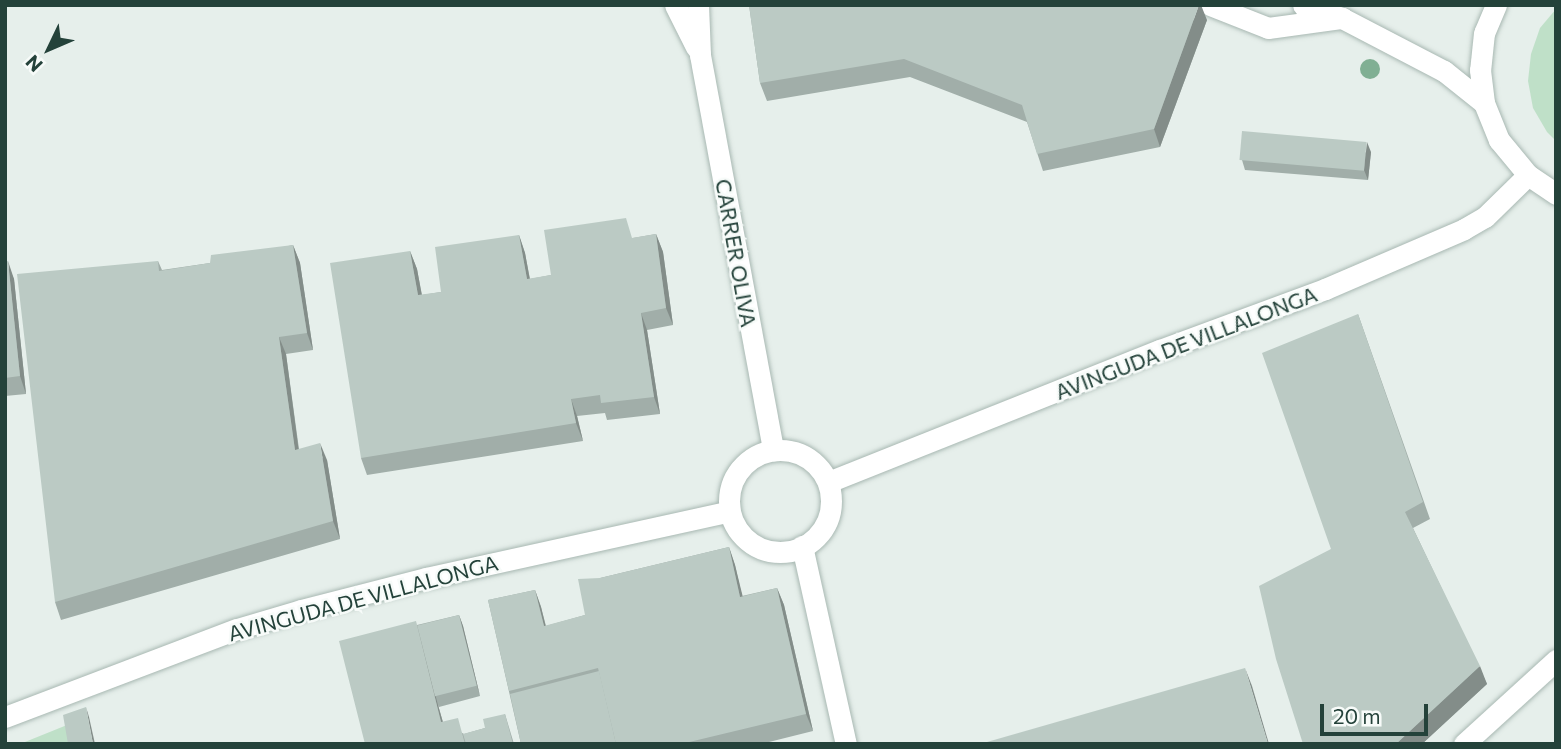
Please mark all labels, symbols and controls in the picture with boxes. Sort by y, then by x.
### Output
north arrow [14,14,84,84]
text: N [20,51,47,77]
street label: CARRER OLIVA [711,177,761,329]
street label: AVINGUDA DE VILLALONGA [1052,281,1320,405]
street label: AVINGUDA DE VILLALONGA [225,550,501,646]
scale bar [1323,690,1432,734]
text: 20 m [1333,703,1381,728]

